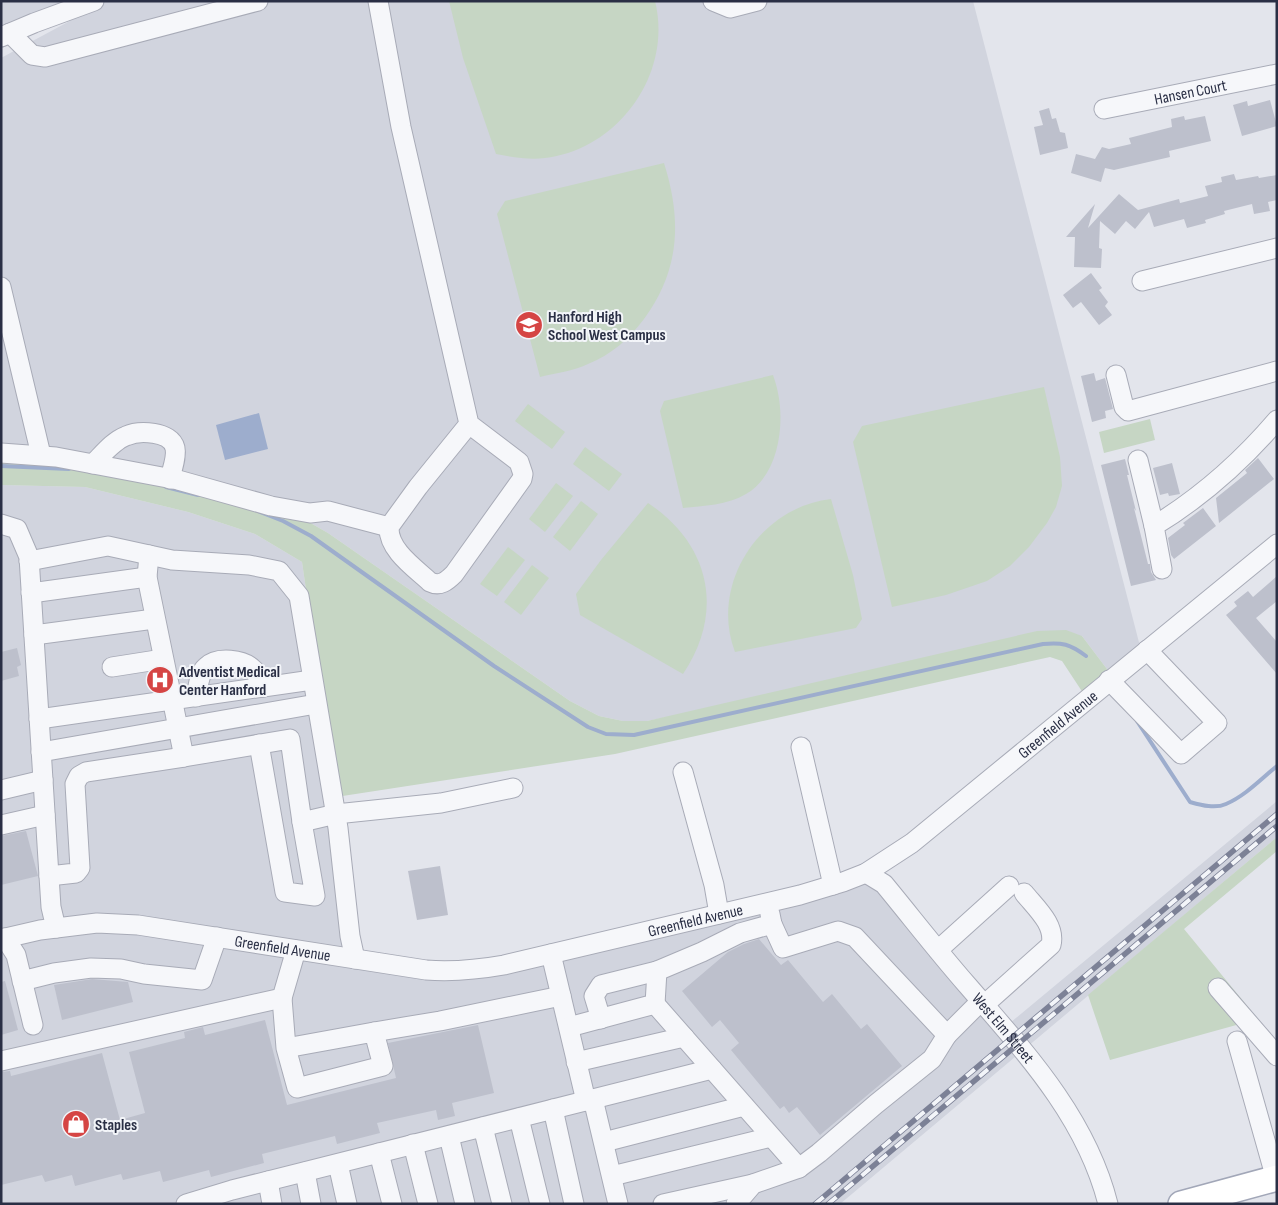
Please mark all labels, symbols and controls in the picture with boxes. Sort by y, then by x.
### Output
street label: Hansen Court [1153,76,1229,110]
place label: Hanford High School West Campus [548,308,666,345]
school or university icon: Hanford High School West Campus [514,310,544,340]
place label: Adventist Medical Center Hanford [178,663,280,700]
hospital icon: Adventist Medical Center Hanford [145,665,175,695]
street label: Greenfield Avenue [1015,687,1102,763]
street label: Greenfield Avenue [646,901,745,942]
street label: Greenfield Avenue [233,932,332,966]
street label: West Elm Street [967,990,1038,1068]
shop icon: Staples [61,1109,91,1139]
place label: Staples [95,1116,137,1135]

